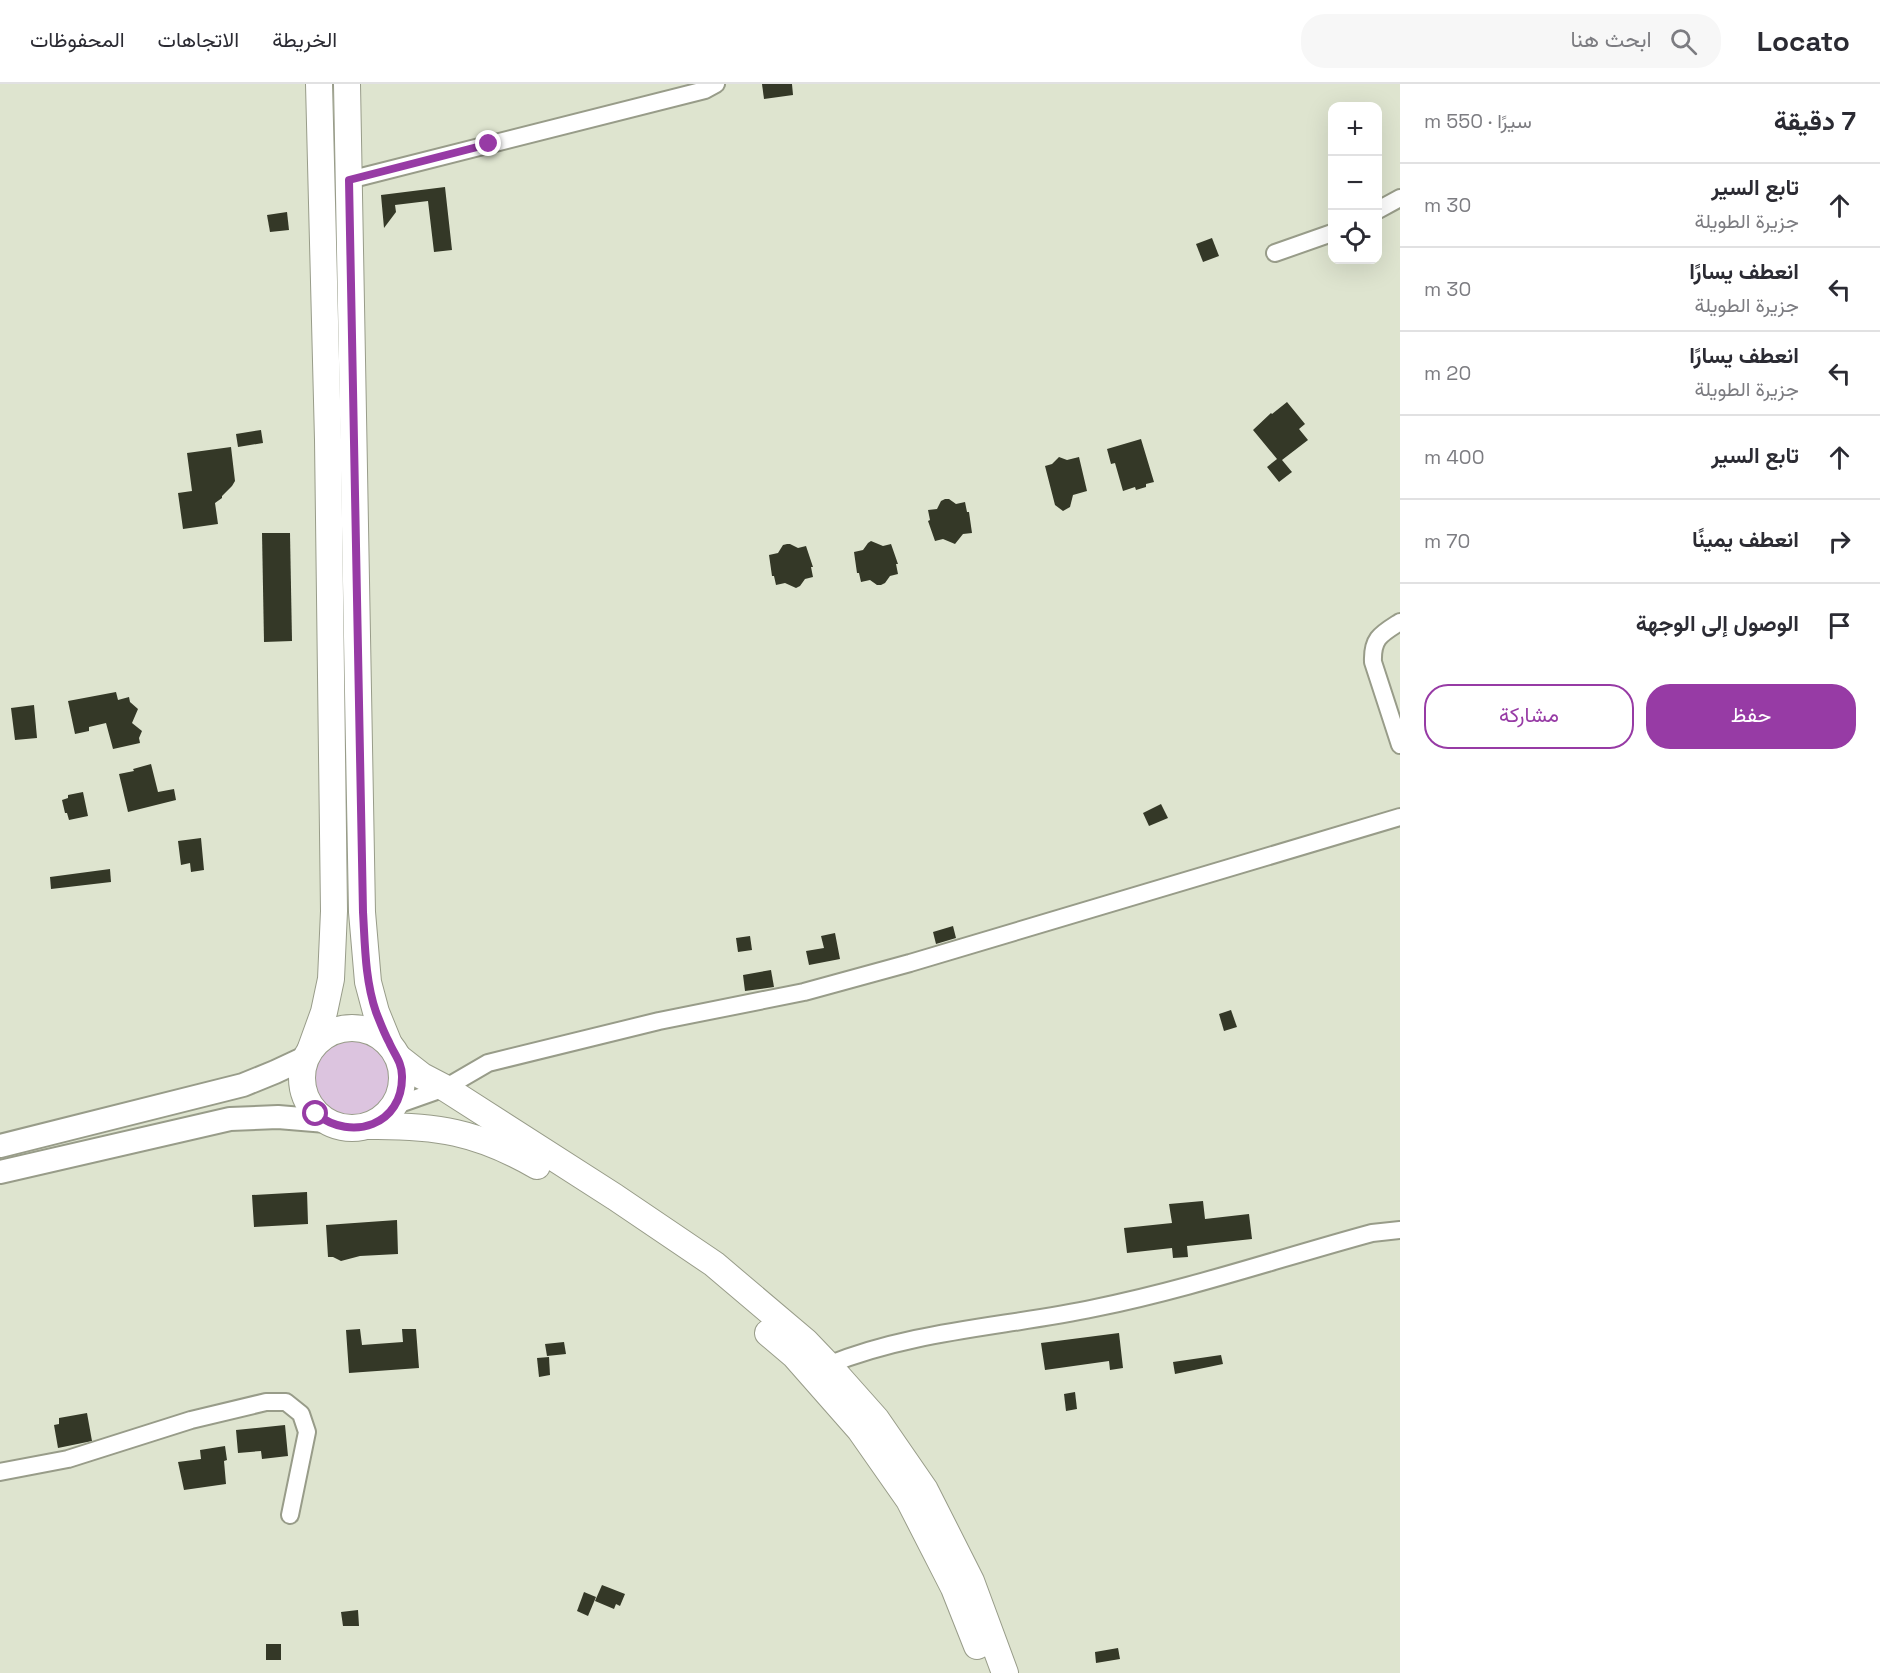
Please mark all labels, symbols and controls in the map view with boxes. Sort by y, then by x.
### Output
search box [1301,14,1721,68]
text: Locato [1757,23,1850,59]
text: ابحث هنا [1571,25,1652,53]
icon: search [1667,25,1700,58]
text: المحفوظات [30,26,125,53]
text: الاتجاهات [158,26,239,53]
text: الخريطة [272,26,337,53]
map controls [1328,102,1382,264]
button: + [1328,102,1382,156]
text: 7 دقيقة [1774,104,1856,138]
text: سيرًا · 550 m [1424,108,1532,134]
route end [475,130,501,156]
button: − [1328,156,1382,210]
text: تابع السير [1711,173,1799,201]
icon: ahead [1823,189,1856,222]
text: 30 m [1424,192,1471,218]
text: جزيرة الطويلة [1695,208,1799,234]
button: locate [1328,210,1382,264]
text: انعطف يسارًا [1689,257,1799,285]
icon: left [1823,273,1856,306]
text: 30 m [1424,276,1471,302]
text: جزيرة الطويلة [1695,292,1799,318]
text: انعطف يسارًا [1689,341,1799,369]
icon: left [1823,357,1856,390]
text: 20 m [1424,360,1471,386]
text: جزيرة الطويلة [1695,376,1799,402]
text: تابع السير [1711,441,1799,469]
icon: ahead [1823,441,1856,474]
text: 400 m [1424,444,1484,470]
text: انعطف يمينًا [1692,525,1799,553]
icon: right [1823,525,1856,558]
text: 70 m [1424,528,1470,554]
text: الوصول إلى الوجهة [1636,609,1799,637]
icon: arrive [1823,609,1856,642]
button: مشاركة [1424,684,1634,749]
button: حفظ [1646,684,1856,749]
route start [302,1100,328,1126]

